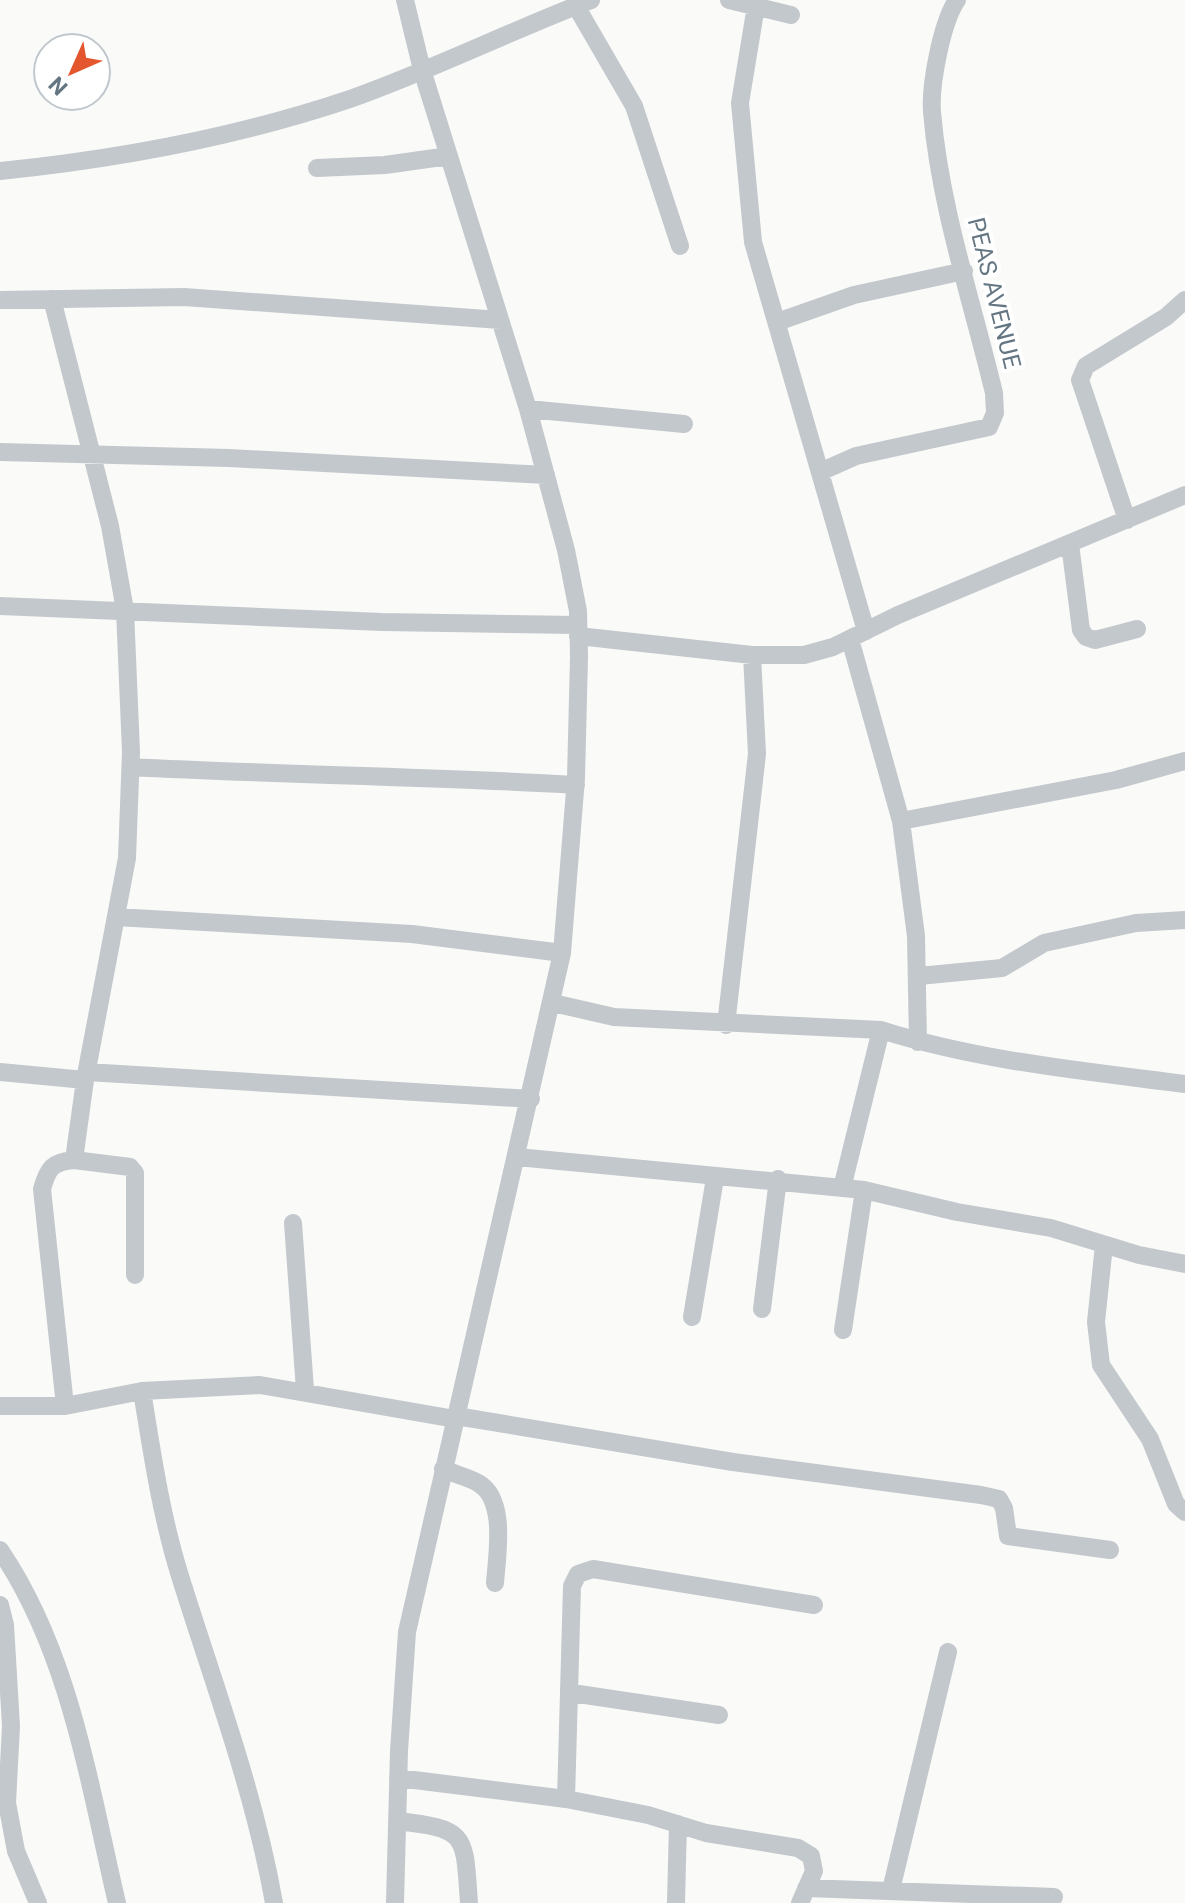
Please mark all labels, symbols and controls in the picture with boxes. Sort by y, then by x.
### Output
north arrow [32,32,112,112]
text: N [44,71,73,100]
street label: PEAS AVENUE [962,215,1026,371]

